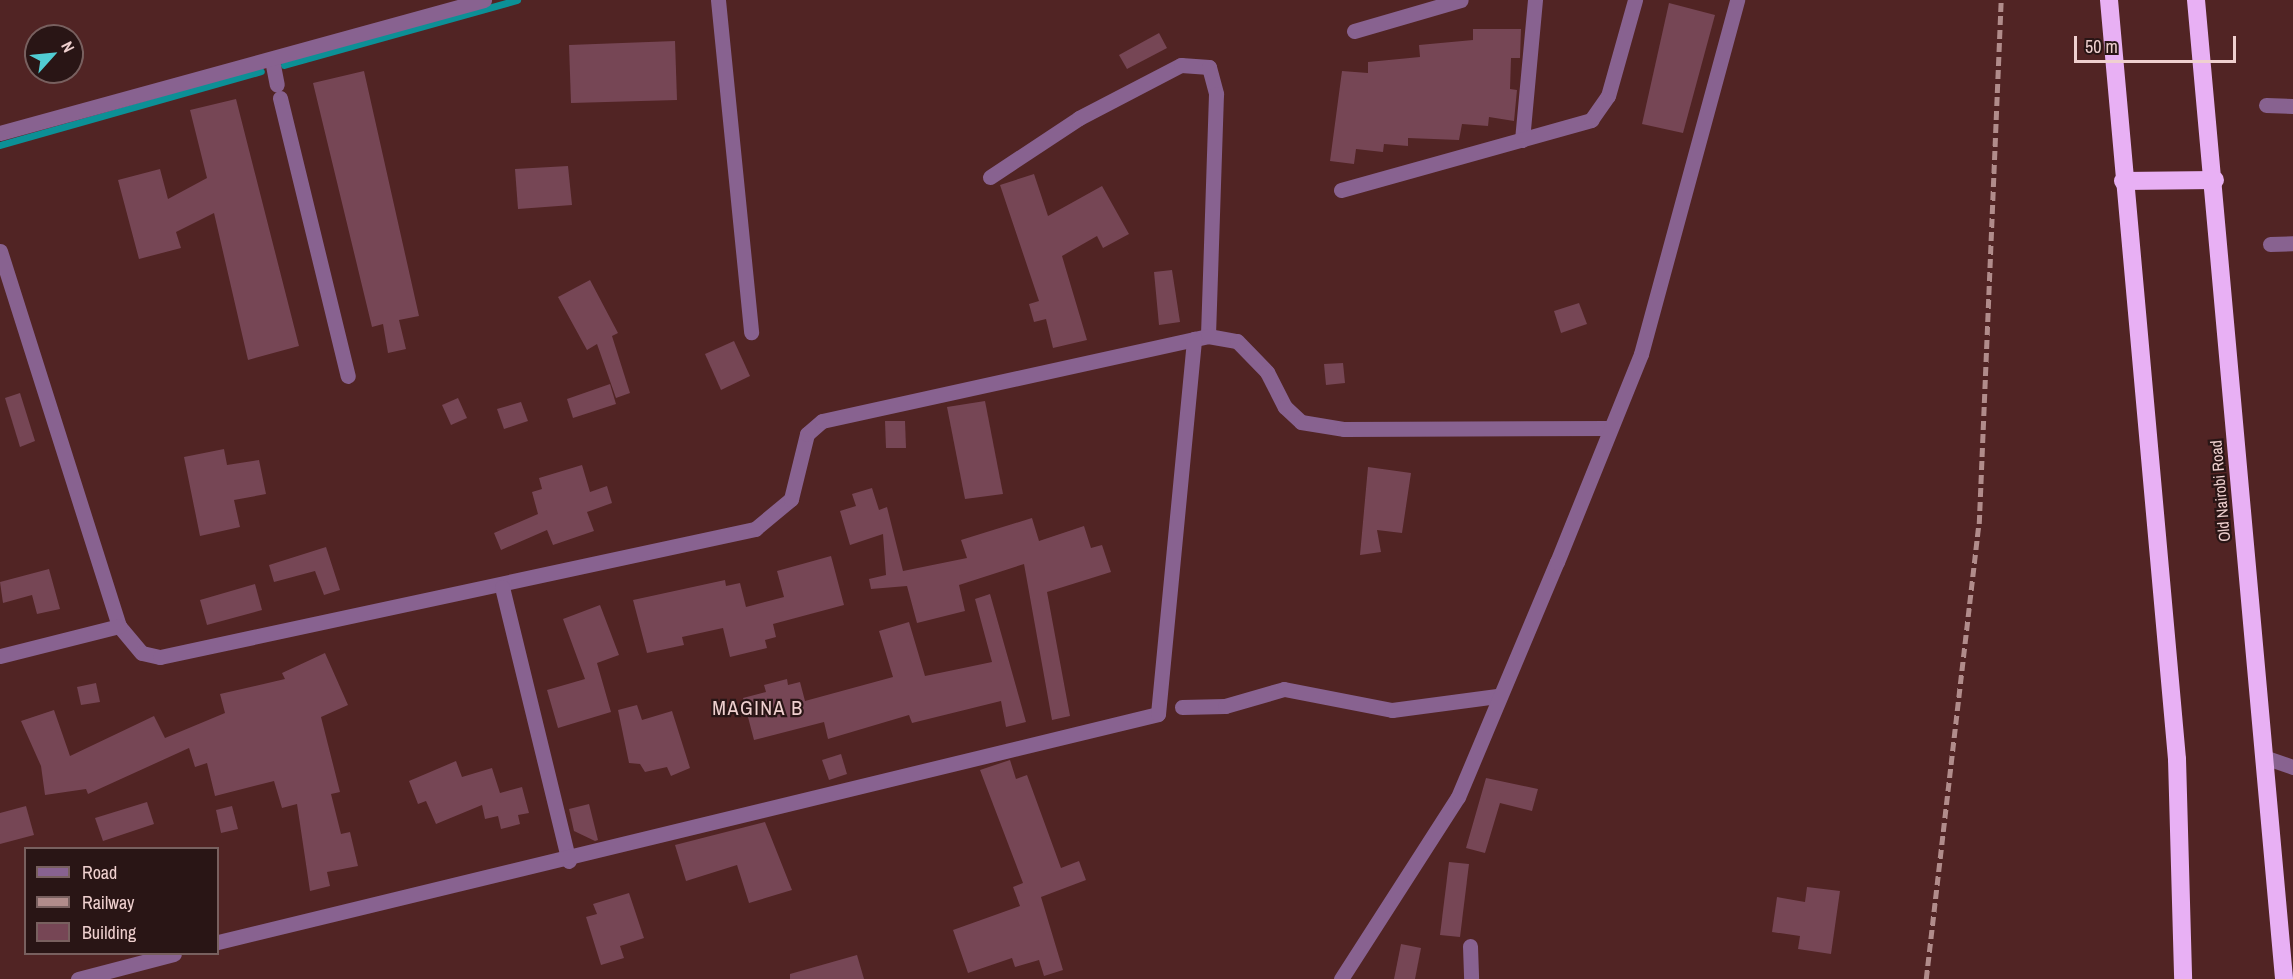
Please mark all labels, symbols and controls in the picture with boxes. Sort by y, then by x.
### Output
north arrow [24,24,84,84]
scale bar [2077,24,2239,62]
text: 50 m [2085,34,2118,59]
text: N [56,38,80,56]
street label: Old Nairobi Road [2206,439,2234,543]
district label: MAGINA B [712,695,804,719]
legend [24,847,219,955]
text: Road [82,860,117,885]
text: Railway [82,890,135,915]
text: Building [82,920,136,945]

